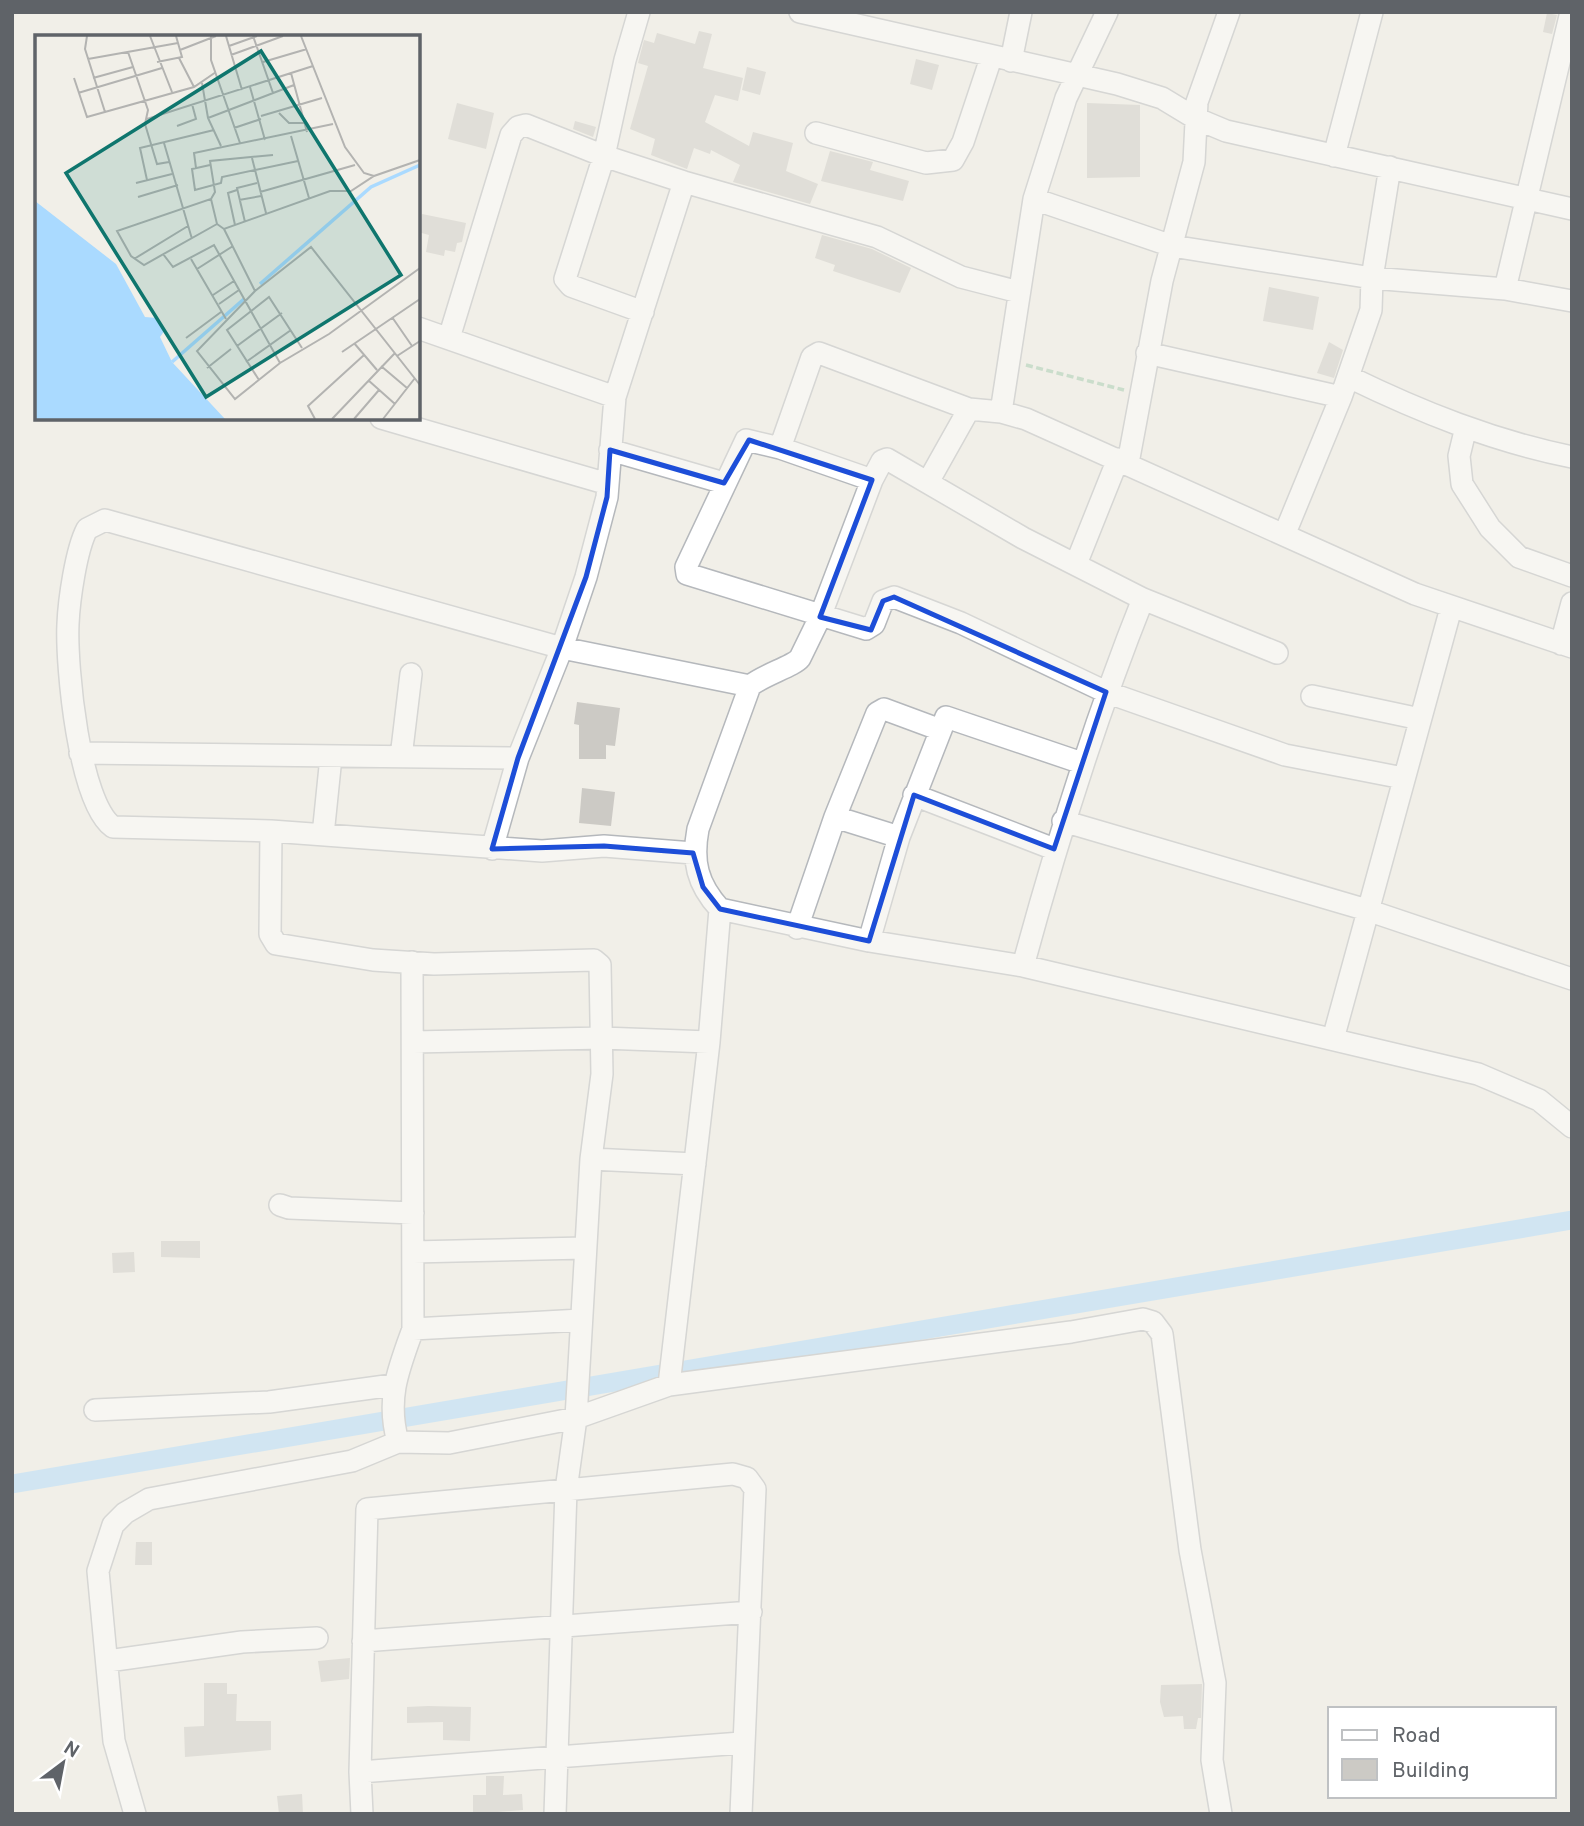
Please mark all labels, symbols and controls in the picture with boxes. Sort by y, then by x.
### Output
inset map [35,35,420,420]
legend [1328,1707,1556,1798]
text: Road [1392,1723,1441,1750]
north arrow [28,1728,98,1798]
text: N [59,1736,83,1764]
text: Building [1392,1758,1470,1785]

